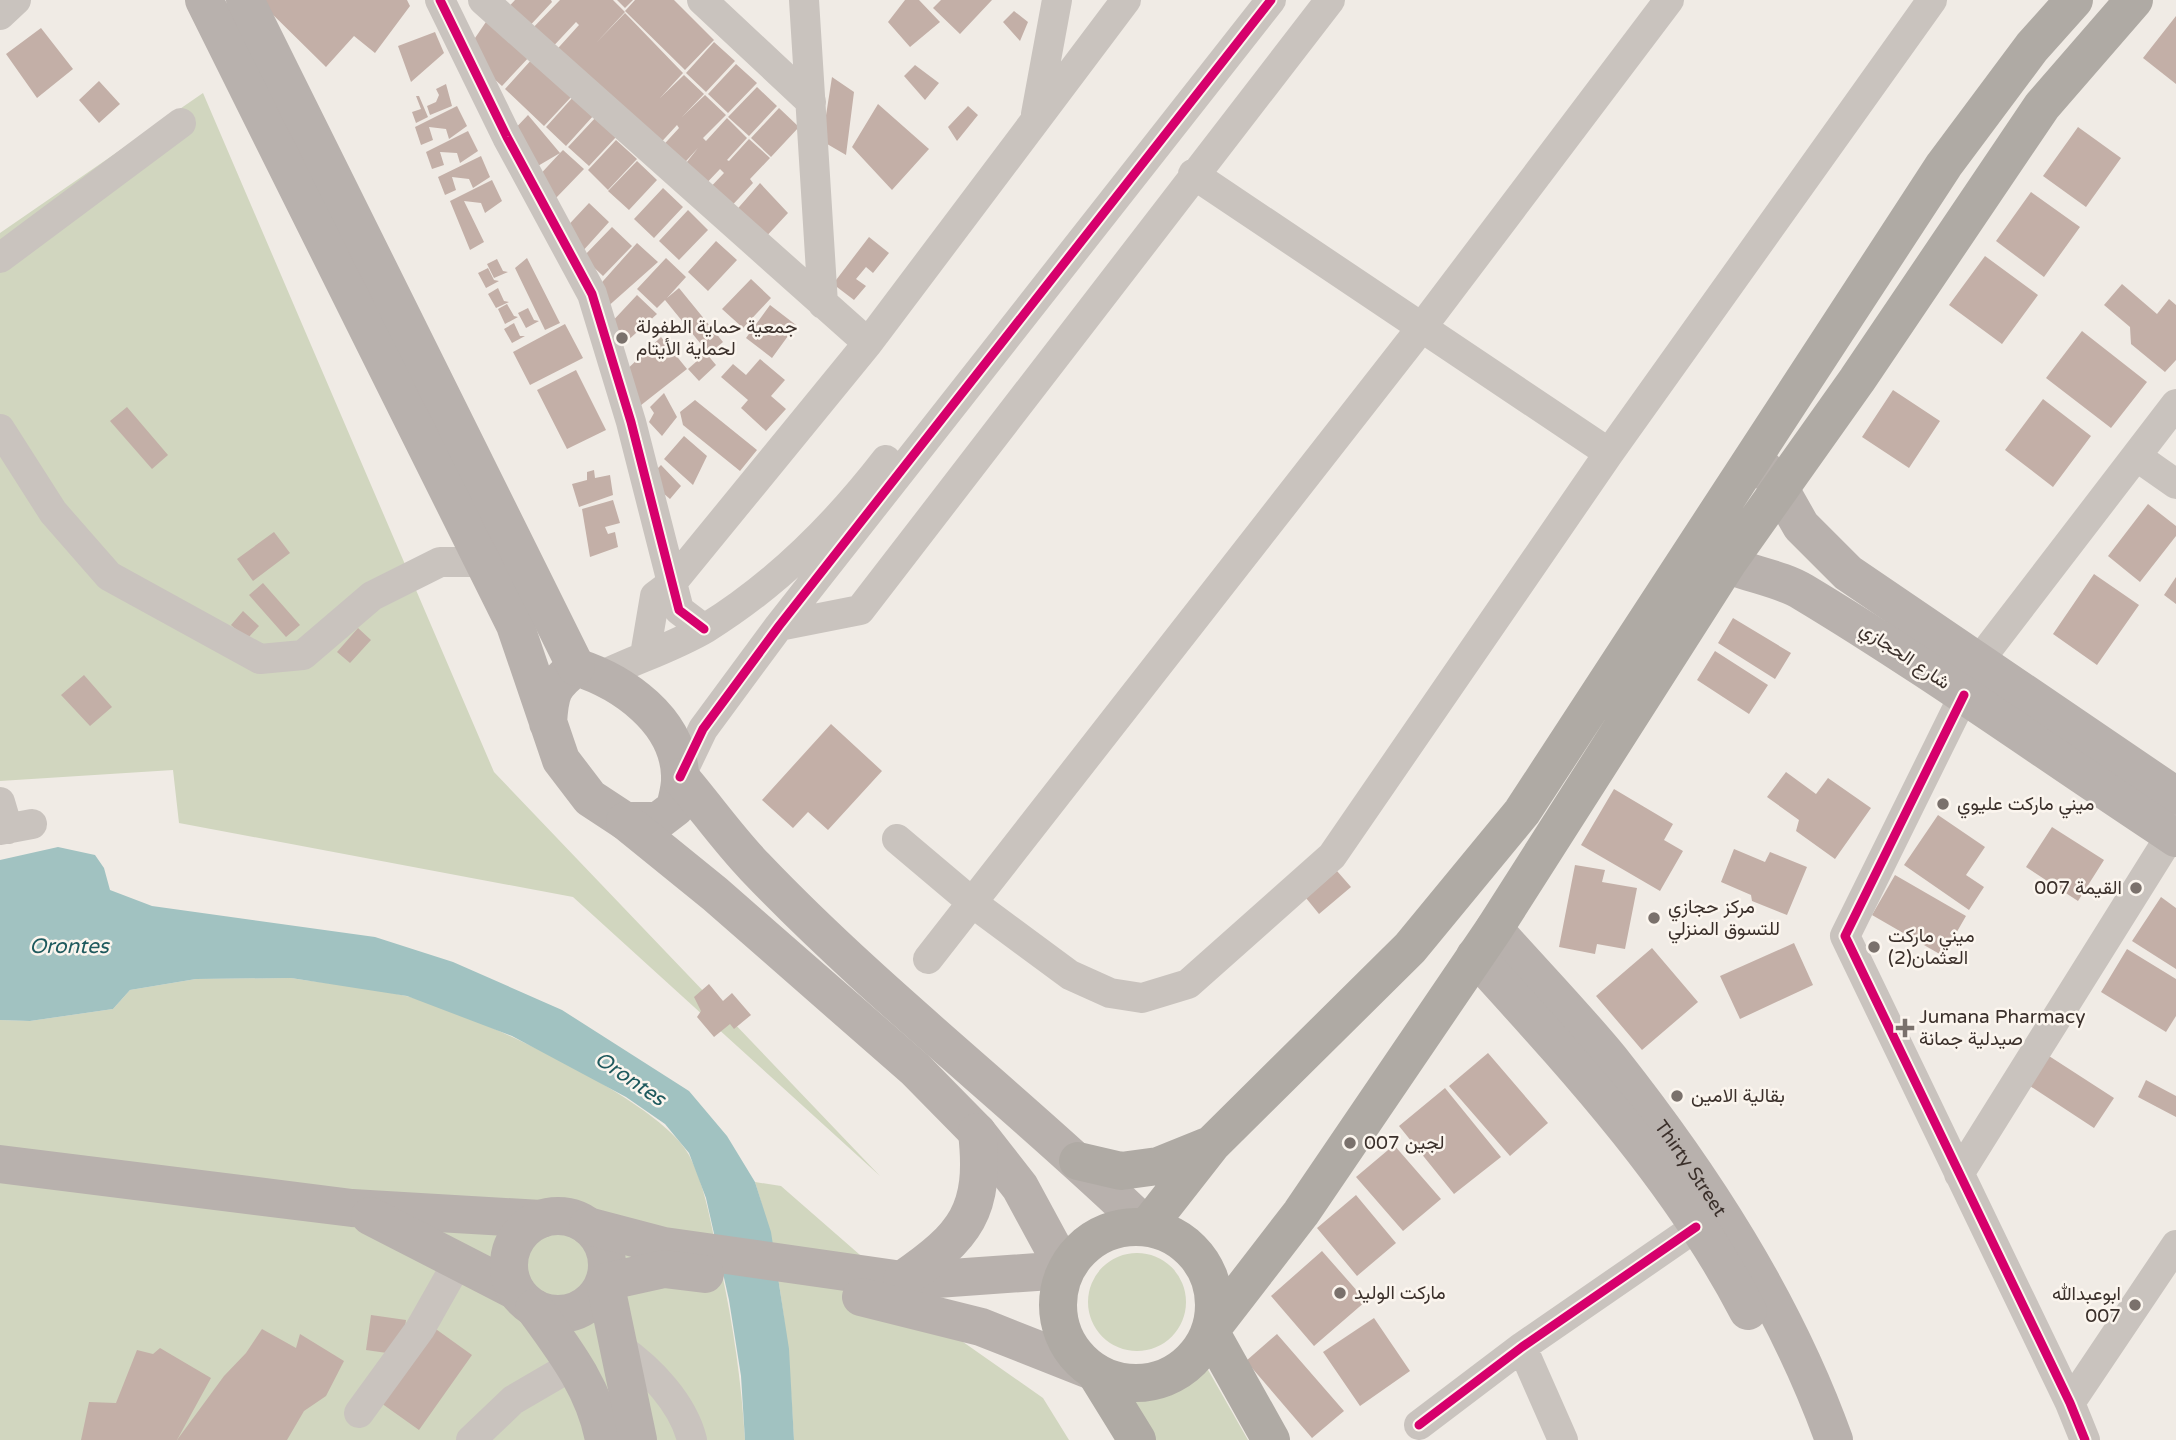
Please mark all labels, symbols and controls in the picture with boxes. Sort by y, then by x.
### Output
place label: جمعية حماية الطفولة لحماية الأيتام [636,316,797,361]
marker: جمعية حماية الطفولة لحماية الأيتام [614,330,630,346]
street label: شارع الحجازي [1854,618,1954,697]
place label: ميني ماركت عليوي [1957,793,2094,819]
marker: ميني ماركت عليوي [1935,796,1951,812]
place label: القيمة 007 [2034,877,2122,899]
marker: القيمة 007 [2128,880,2144,896]
place label: مركز حجازي للتسوق المنزلي [1668,896,1780,944]
marker: مركز حجازي للتسوق المنزلي [1646,910,1662,926]
place label: ميني ماركت العثمان(2) [1888,925,1975,969]
water label: Orontes [29,934,111,959]
marker: ميني ماركت العثمان(2) [1866,939,1882,955]
place label: Jumana Pharmacy صيدلية جمانة [1919,1006,2085,1050]
marker: Jumana Pharmacy صيدلية جمانة [1897,1020,1913,1036]
water label: Orontes [590,1046,672,1113]
place label: بقالية الامين [1691,1085,1785,1107]
marker: بقالية الامين [1669,1088,1685,1104]
street label: Thirty Street [1650,1116,1731,1221]
place label: لجين 007 [1364,1132,1444,1154]
marker: لجين 007 [1342,1135,1358,1151]
place label: ماركت الوليد [1354,1282,1446,1304]
place label: ابوعبدالله 007 [2052,1283,2121,1327]
marker: ماركت الوليد [1332,1285,1348,1301]
marker: ابوعبدالله 007 [2127,1297,2143,1313]

